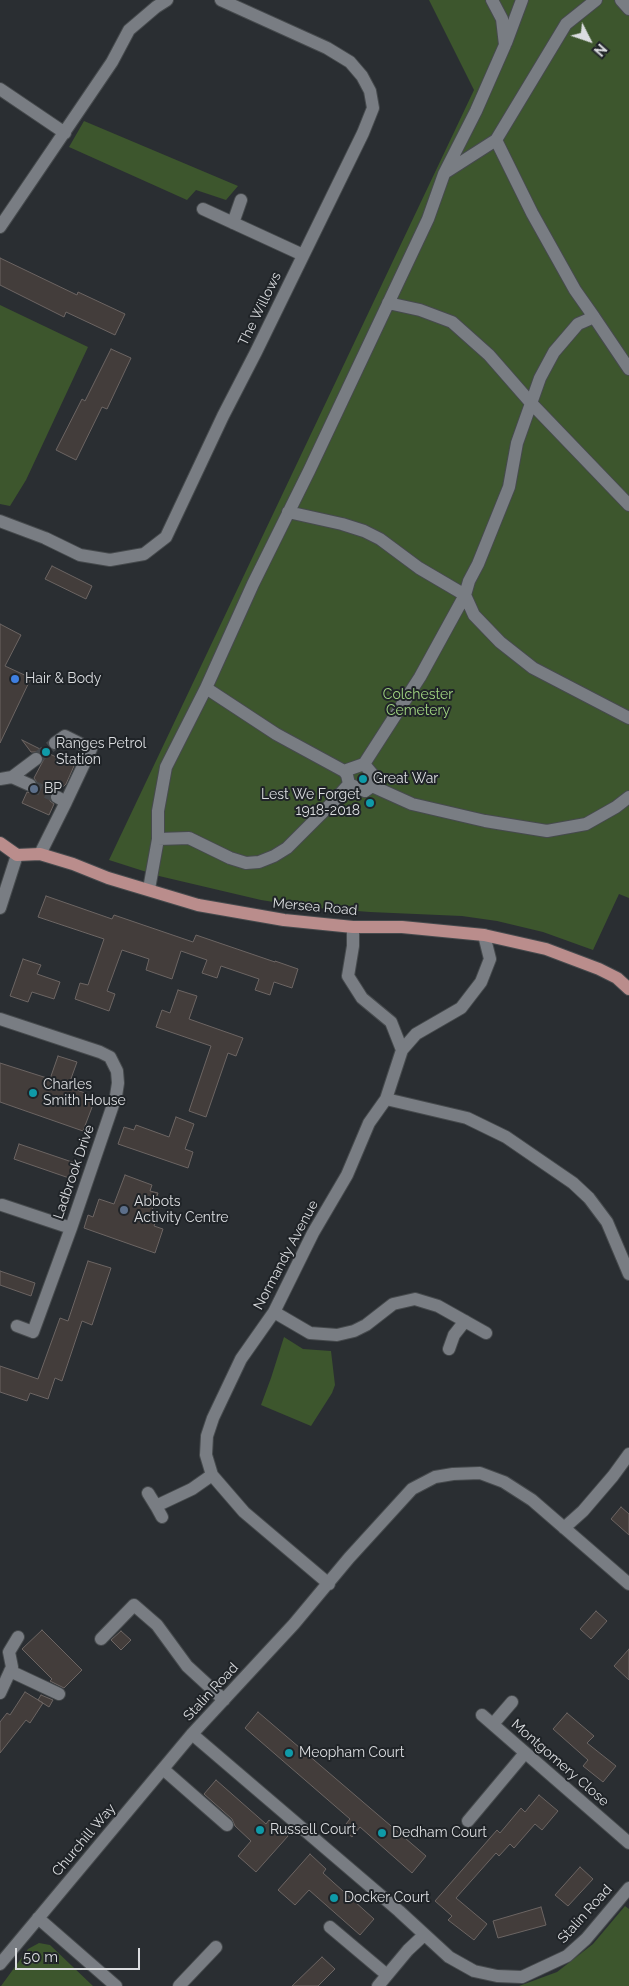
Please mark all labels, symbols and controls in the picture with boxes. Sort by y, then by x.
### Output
north arrow [564,15,614,65]
text: N [591,41,610,59]
street label: The Willows [235,269,285,349]
place label: Hair & Body [25,671,101,687]
marker: Hair & Body [9,673,21,685]
park label: Colchester Cemetery [383,687,453,720]
place label: Ranges Petrol Station [56,736,146,769]
marker: Ranges Petrol Station [40,746,52,758]
place label: Great War [373,771,438,787]
marker: Great War [357,773,369,785]
place label: BP [44,781,62,797]
marker: BP [28,783,40,795]
place label: Lest We Forget 1918-2018 [261,787,360,820]
marker: Lest We Forget 1918-2018 [364,797,376,809]
street label: Mersea Road [272,895,358,919]
place label: Charles Smith House [43,1077,126,1110]
marker: Charles Smith House [27,1087,39,1099]
street label: Ladbrook Drive [50,1123,98,1221]
place label: Abbots Activity Centre [134,1194,229,1226]
street label: Normandy Avenue [250,1197,322,1313]
marker: Abbots Activity Centre [118,1204,130,1216]
street label: Stalin Road [180,1660,242,1724]
street label: Montgomery Close [508,1716,612,1810]
place label: Meopham Court [299,1745,404,1761]
marker: Meopham Court [283,1747,295,1759]
street label: Churchill Way [49,1800,119,1880]
place label: Russell Court [270,1822,356,1838]
marker: Russell Court [254,1824,266,1836]
place label: Dedham Court [392,1825,487,1841]
marker: Dedham Court [376,1827,388,1839]
street label: Stalin Road [554,1881,616,1947]
place label: Docker Court [344,1890,430,1906]
marker: Docker Court [328,1892,340,1904]
scale bar [18,1938,142,1970]
text: 50 m [23,1948,58,1966]

